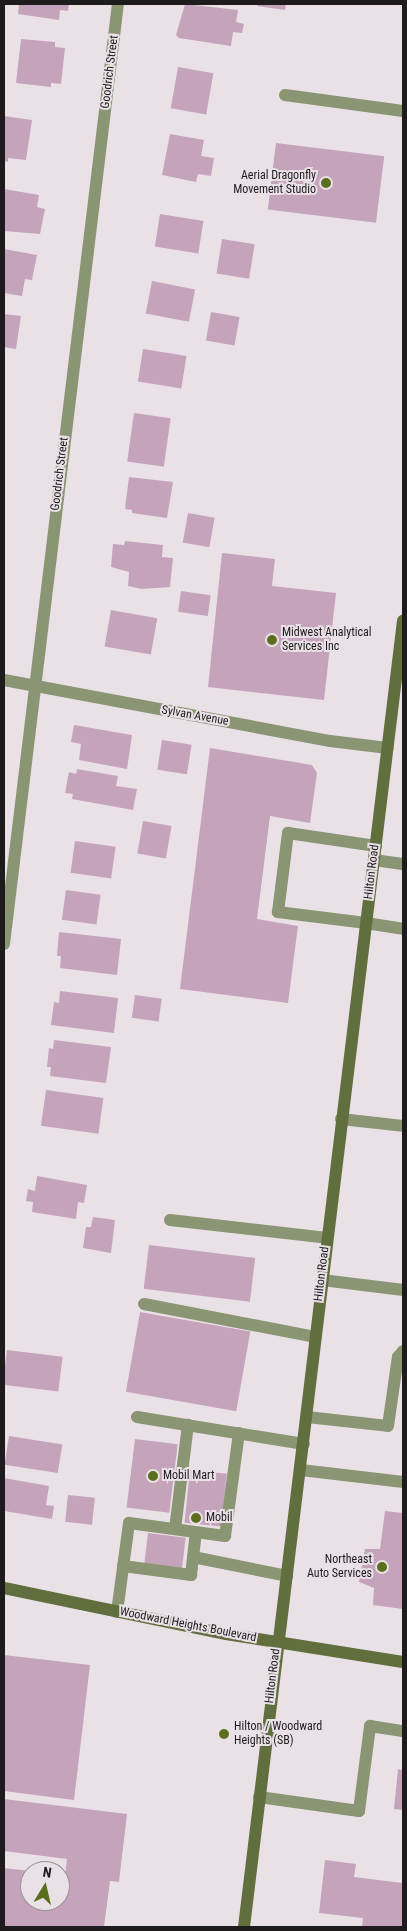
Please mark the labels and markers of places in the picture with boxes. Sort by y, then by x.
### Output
place label: Aerial Dragonfly Movement Studio [233,169,316,197]
marker: Aerial Dragonfly Movement Studio [320,177,332,189]
place label: Midwest Analytical Services Inc [282,626,372,654]
marker: Midwest Analytical Services Inc [266,634,278,646]
place label: Mobil Mart [163,1469,215,1483]
marker: Mobil Mart [147,1470,159,1482]
place label: Mobil [206,1511,233,1525]
marker: Mobil [190,1512,202,1524]
place label: Northeast Auto Services [307,1553,372,1581]
marker: Northeast Auto Services [376,1561,388,1573]
place label: Hilton / Woodward Heights (SB) [234,1720,322,1748]
marker: Hilton / Woodward Heights (SB) [218,1728,230,1740]

